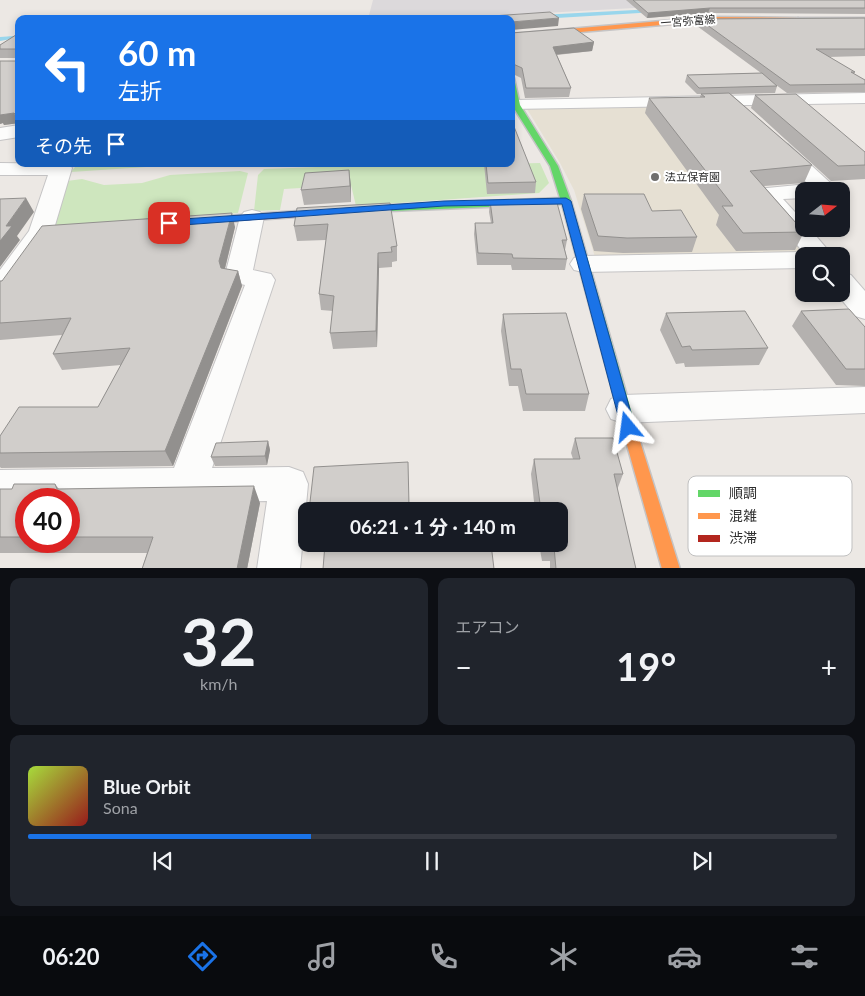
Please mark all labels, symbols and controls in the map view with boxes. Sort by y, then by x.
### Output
street label: 一宮弥富線 [660,12,716,29]
text: 60 m [118,31,196,73]
icon: left [35,35,100,100]
text: 左折 [118,77,162,104]
icon: arrive [102,130,130,158]
text: その先 [35,134,92,157]
place label: 法立保育園 [665,170,720,183]
marker: 法立保育園 [649,171,661,183]
north arrow [795,182,850,238]
map controls [795,182,850,302]
pin [148,202,190,244]
icon: arrive [155,209,183,237]
button: search [795,247,850,302]
position arrow [601,400,653,452]
legend [688,476,852,556]
text: 順調 [729,484,757,501]
speed limit sign: 40 [15,488,80,553]
text: 混雑 [729,507,757,524]
text: 06:21 · 1 分 · 140 m [350,515,516,538]
text: 渋滞 [729,529,757,546]
text: 32 [181,602,256,680]
text: エアコン [456,617,520,636]
text: 19° [616,643,676,689]
text: − [456,650,472,684]
text: + [821,650,837,684]
text: km/h [200,674,237,693]
text: Blue Orbit [103,775,191,798]
text: Sona [103,798,138,817]
icon: previous [149,847,177,875]
icon: pause [418,847,446,875]
icon: next [688,847,716,875]
icon: directions [185,939,220,974]
icon: music [305,939,340,974]
icon: phone [426,939,461,974]
icon: climate [546,939,581,974]
icon: car [667,939,702,974]
icon: filters [787,939,822,974]
text: 06:20 [43,943,99,970]

